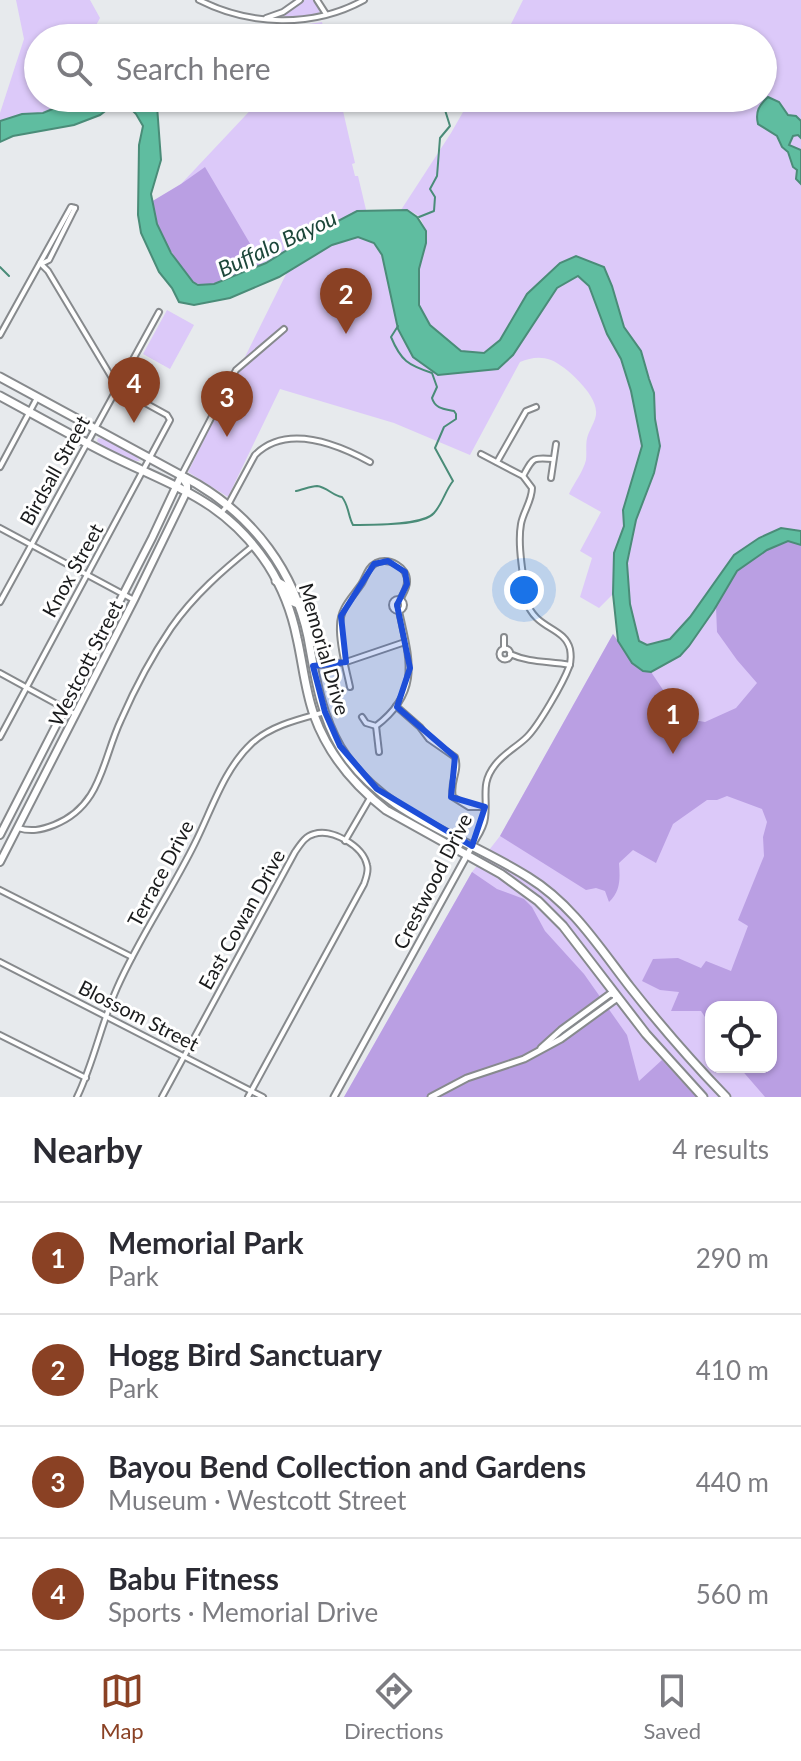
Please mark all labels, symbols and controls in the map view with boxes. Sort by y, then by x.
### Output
search box [24,24,777,112]
icon: search [52,46,96,90]
text: Search here [116,50,271,86]
water label: Buffalo Bayou [213,204,341,282]
pin: 2 [320,268,372,334]
pin: 4 [108,357,160,423]
pin: 3 [201,371,253,437]
street label: Birdsall Street [14,411,94,529]
street label: Knox Street [37,519,107,621]
your location [504,570,544,610]
street label: Memorial Drive [295,580,355,718]
street label: Westcott Street [43,596,127,730]
pin: 1 [647,688,699,754]
street label: Crestwood Drive [388,809,476,953]
street label: Terrace Drive [122,816,198,930]
street label: East Cowan Drive [193,845,289,993]
street label: Blossom Street [75,974,203,1056]
map controls [705,1001,777,1073]
button: locate [705,1001,777,1073]
text: Nearby [32,1129,143,1170]
text: 4 results [672,1133,769,1165]
text: Memorial Park [108,1224,304,1260]
text: 1 [50,1242,66,1274]
text: 290 m [696,1242,769,1274]
text: Park [108,1260,159,1292]
text: Hogg Bird Sanctuary [108,1336,382,1372]
text: 2 [50,1354,66,1386]
text: 410 m [696,1354,769,1386]
text: Park [108,1372,159,1404]
text: Bayou Bend Collection and Gardens [108,1448,586,1484]
text: 3 [50,1466,66,1498]
text: 440 m [696,1466,769,1498]
text: Museum · Westcott Street [108,1484,406,1516]
text: Babu Fitness [108,1560,279,1596]
text: 4 [50,1578,66,1610]
text: 560 m [696,1578,769,1610]
text: Sports · Memorial Drive [108,1596,378,1628]
tab: Map [100,1669,144,1744]
tab: Directions [344,1669,443,1744]
tab: Saved [643,1669,701,1744]

